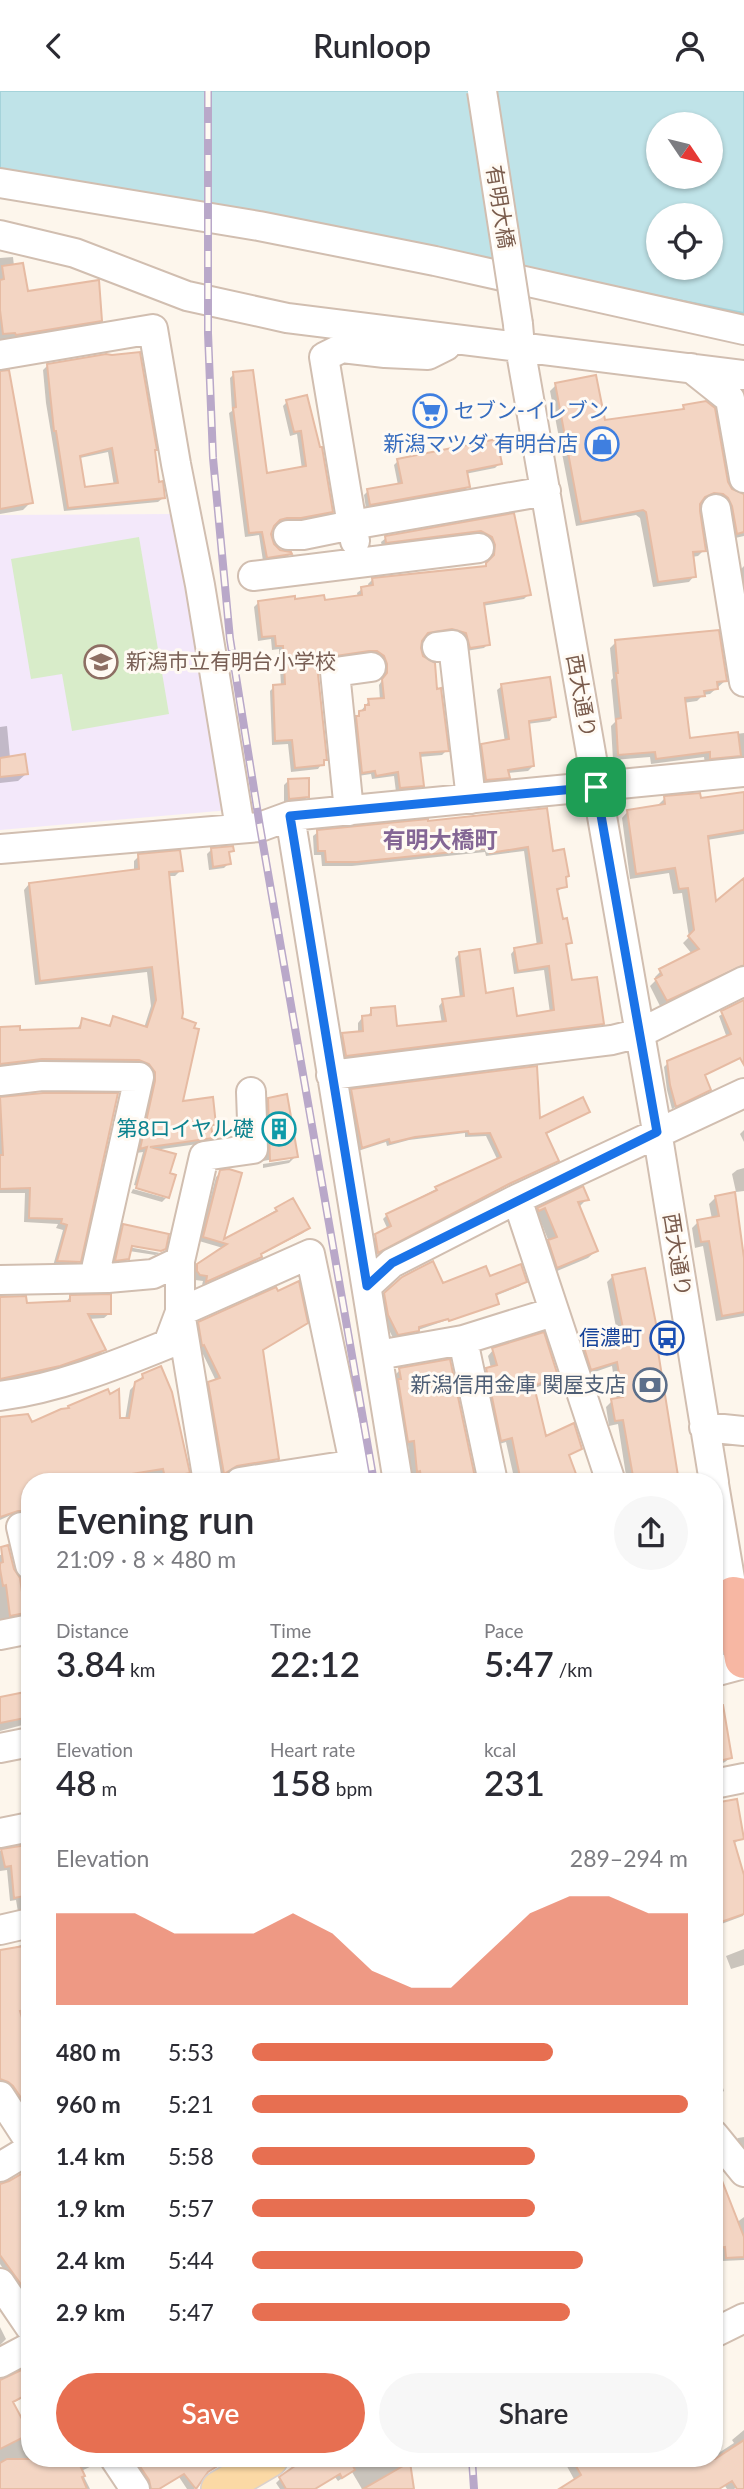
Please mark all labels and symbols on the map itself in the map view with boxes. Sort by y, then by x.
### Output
north arrow [646,112,723,189]
street label: 有明大橋 [483,163,520,250]
supermarket icon: セブン-イレブン [411,392,449,430]
place label: セブン-イレブン [454,397,609,422]
shop icon: 新潟マツダ 有明台店 [583,425,621,463]
place label: 新潟マツダ 有明台店 [384,430,578,455]
school or university icon: 新潟市立有明台小学校 [82,643,120,681]
place label: 新潟市立有明台小学校 [126,648,336,673]
street label: 西大通り [563,652,602,739]
pin [566,757,626,817]
district label: 有明大橋町 [383,825,498,853]
building icon: 第8ロイヤル礎 [260,1110,298,1148]
place label: 第8ロイヤル礎 [116,1115,254,1140]
street label: 西大通り [660,1211,697,1298]
bus stop icon: 信濃町 [648,1319,686,1357]
place label: 信濃町 [579,1324,642,1349]
bank icon: 新潟信用金庫 関屋支店 [631,1366,669,1404]
place label: 新潟信用金庫 関屋支店 [411,1371,626,1396]

